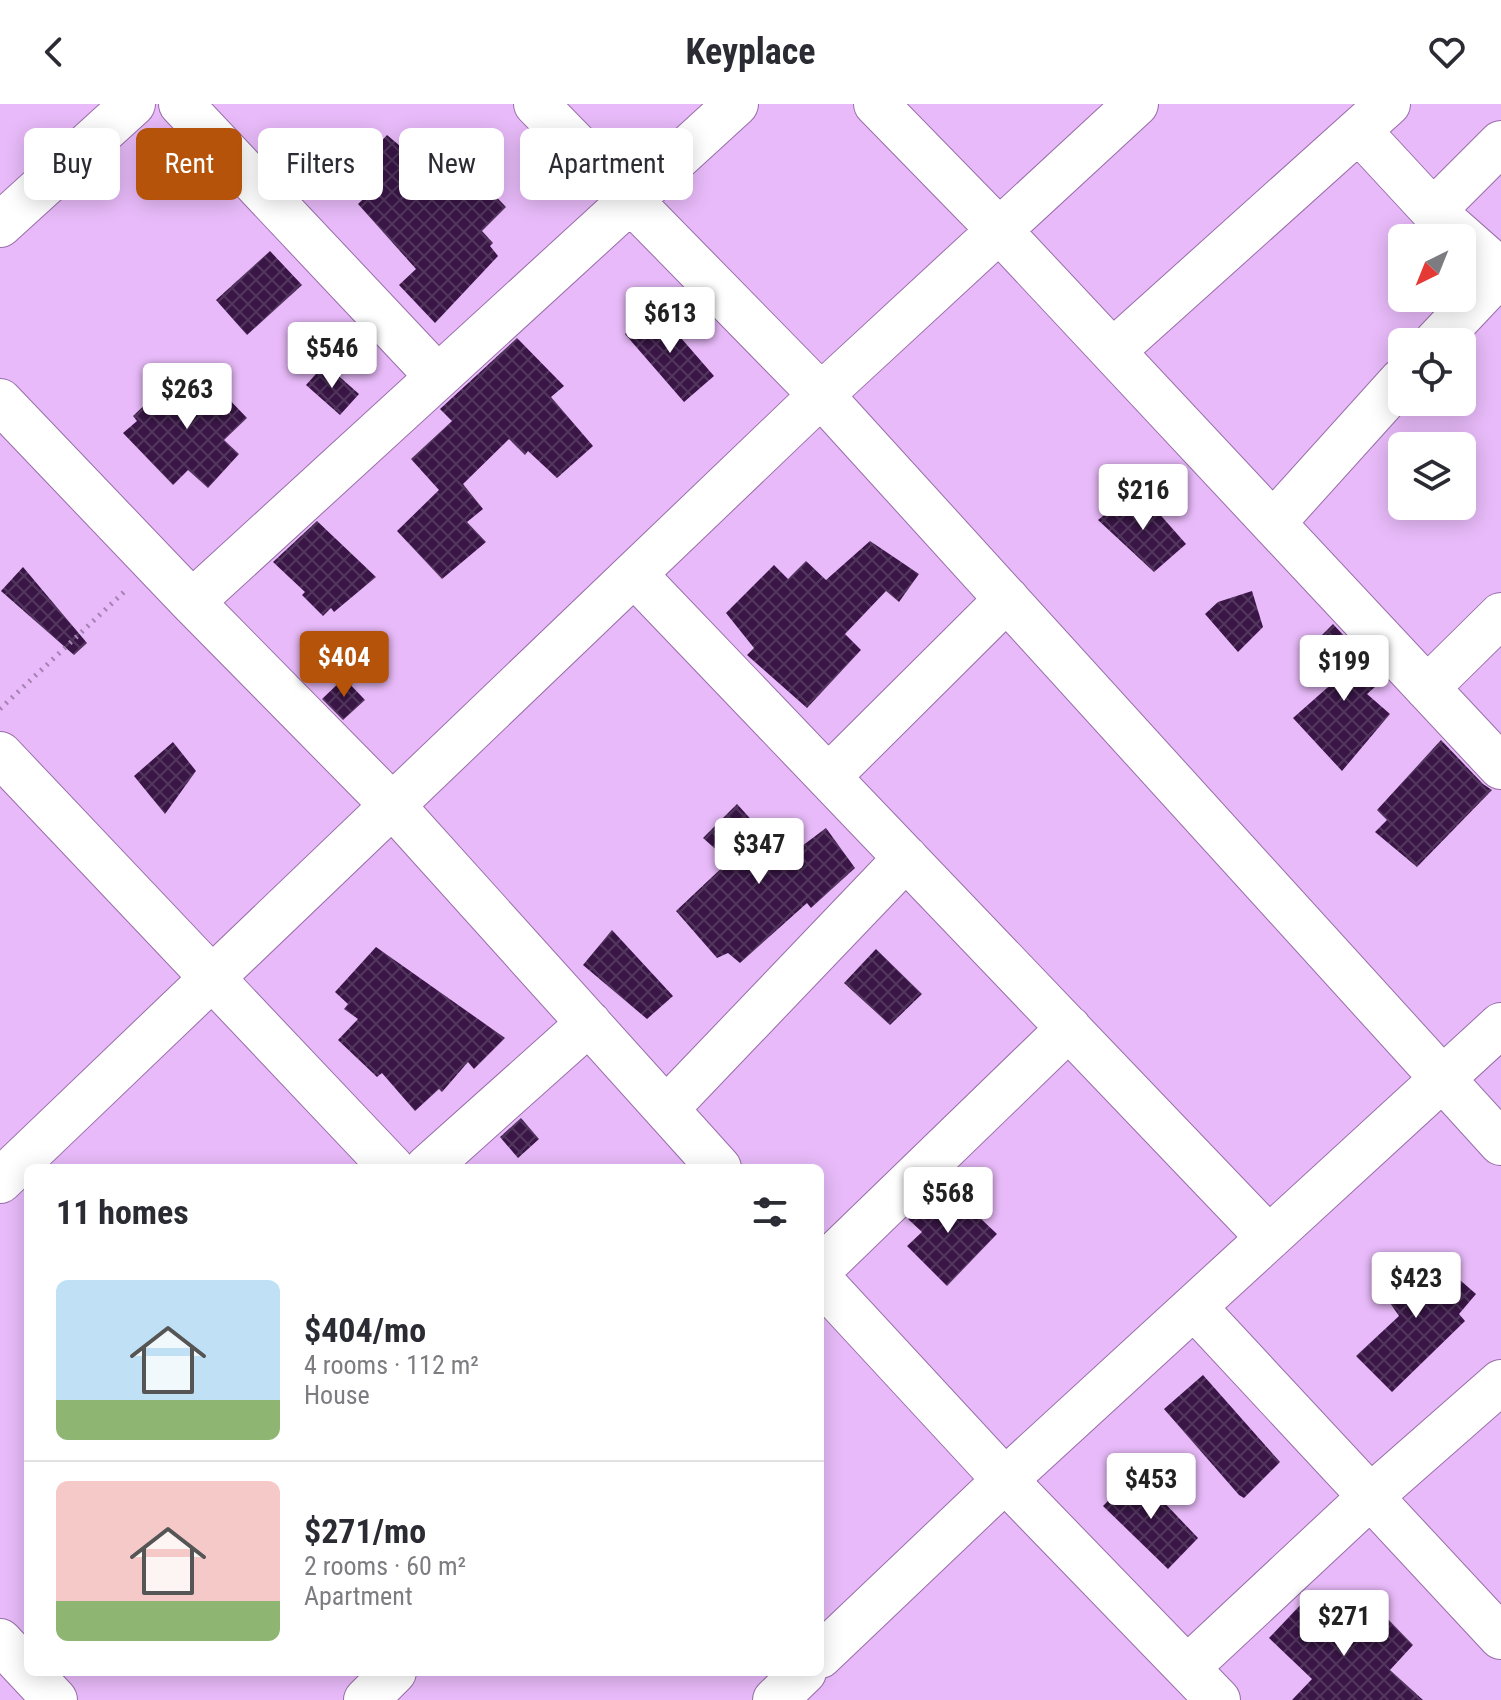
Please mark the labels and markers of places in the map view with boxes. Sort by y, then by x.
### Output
pin: $613 [623,287,717,355]
pin: $546 [285,322,379,390]
pin: $263 [140,363,234,431]
pin: $216 [1096,464,1190,532]
pin: $404 [297,631,391,699]
pin: $199 [1297,635,1391,703]
pin: $347 [712,818,806,886]
pin: $568 [901,1167,995,1235]
pin: $423 [1369,1252,1463,1320]
pin: $453 [1104,1453,1198,1521]
pin: $271 [1297,1590,1391,1658]

